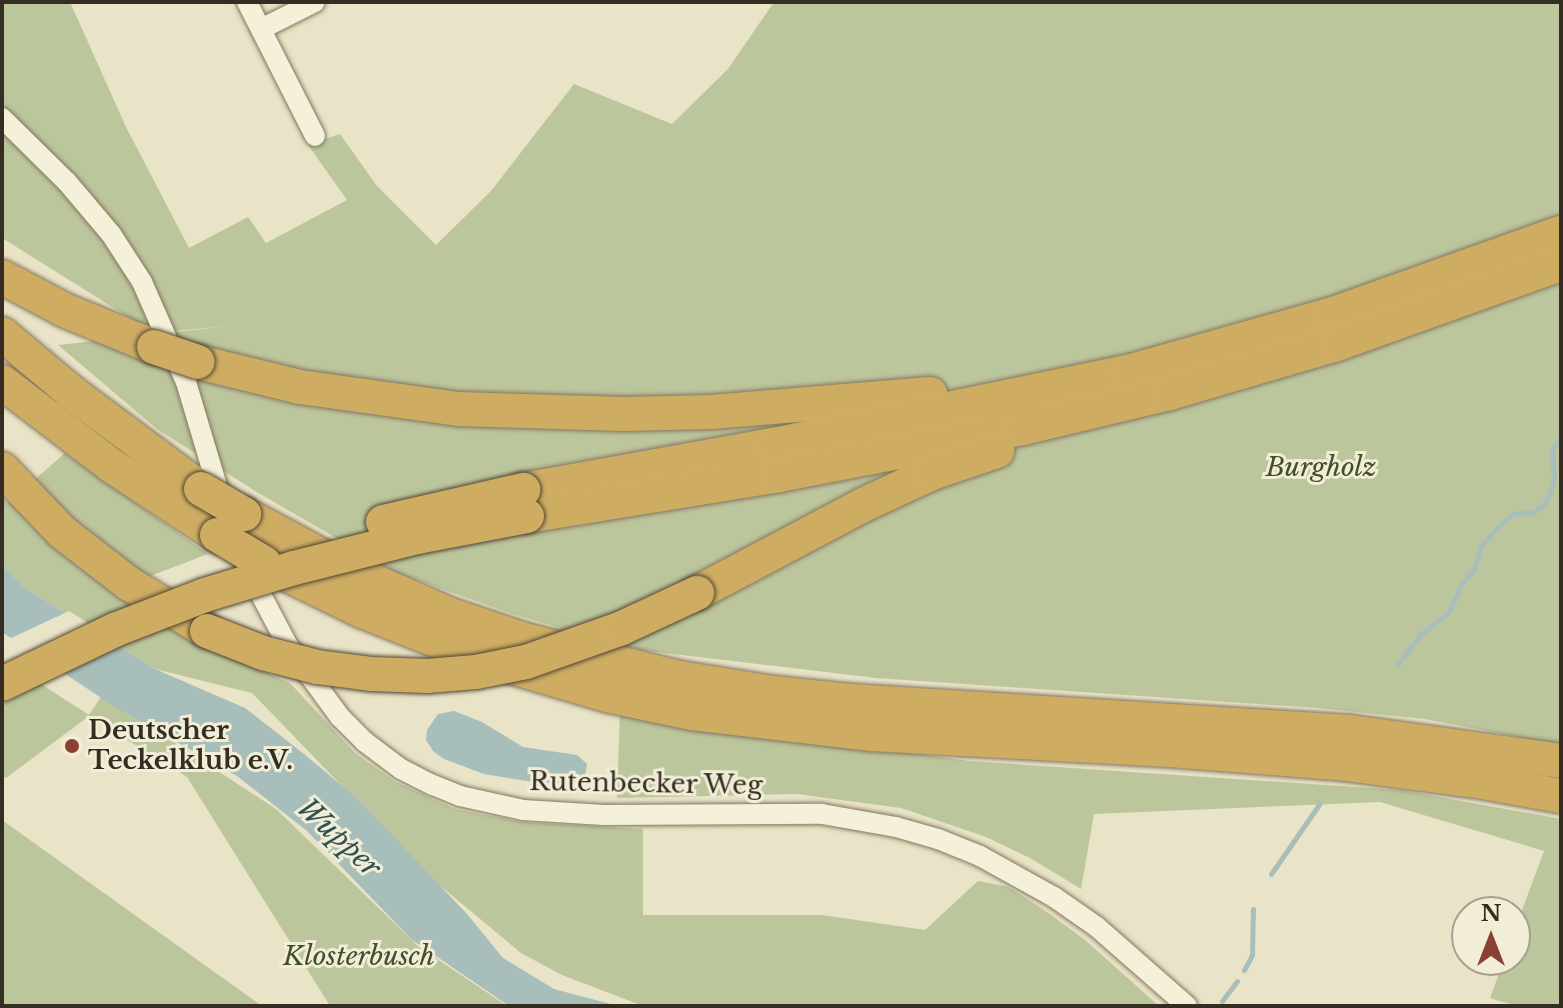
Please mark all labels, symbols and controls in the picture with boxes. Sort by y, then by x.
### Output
park label: Burgholz [1266,452,1376,484]
place label: Deutscher Teckelklub e.V. [88,715,293,776]
marker: Deutscher Teckelklub e.V. [63,737,81,755]
street label: Rutenbecker Weg [528,766,764,802]
water label: Wupper [291,791,387,885]
north arrow [1451,896,1531,976]
text: N [1481,900,1501,927]
park label: Klosterbusch [283,941,435,973]

